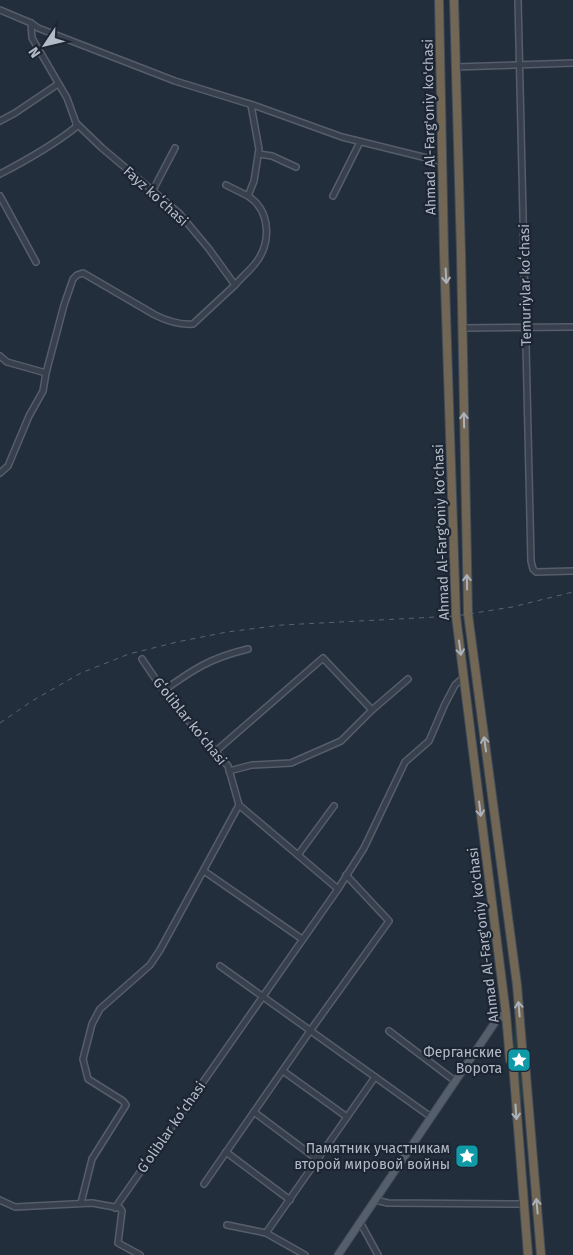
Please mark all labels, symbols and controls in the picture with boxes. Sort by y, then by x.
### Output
north arrow [20,20,70,70]
street label: Ahmad Al-Farg'oniy ko'chasi [419,39,440,215]
text: N [25,43,44,61]
street label: Fayz koʻchasi [120,163,191,230]
street label: Temuriylar koʻchasi [516,224,535,346]
one-way arrow [441,268,450,284]
one-way arrow [459,412,469,428]
street label: Ahmad Al-Farg'oniy ko'chasi [430,444,453,620]
one-way arrow [463,575,472,591]
one-way arrow [455,640,465,656]
street label: Gʻoliblar koʻchasi [149,674,230,769]
one-way arrow [480,736,490,752]
one-way arrow [475,801,485,817]
street label: Ahmad Al-Farg'oniy ko'chasi [464,846,503,1024]
one-way arrow [514,1001,524,1017]
place label: Ферганские Ворота [423,1044,502,1077]
place icon: Ферганские Ворота [506,1047,532,1073]
street label: Gʻoliblar koʻchasi [133,1078,209,1176]
one-way arrow [512,1104,521,1120]
place label: Памятник участникам второй мировой войны [294,1140,450,1173]
place icon: Памятник участникам второй мировой войны [454,1143,480,1169]
one-way arrow [532,1199,542,1215]

